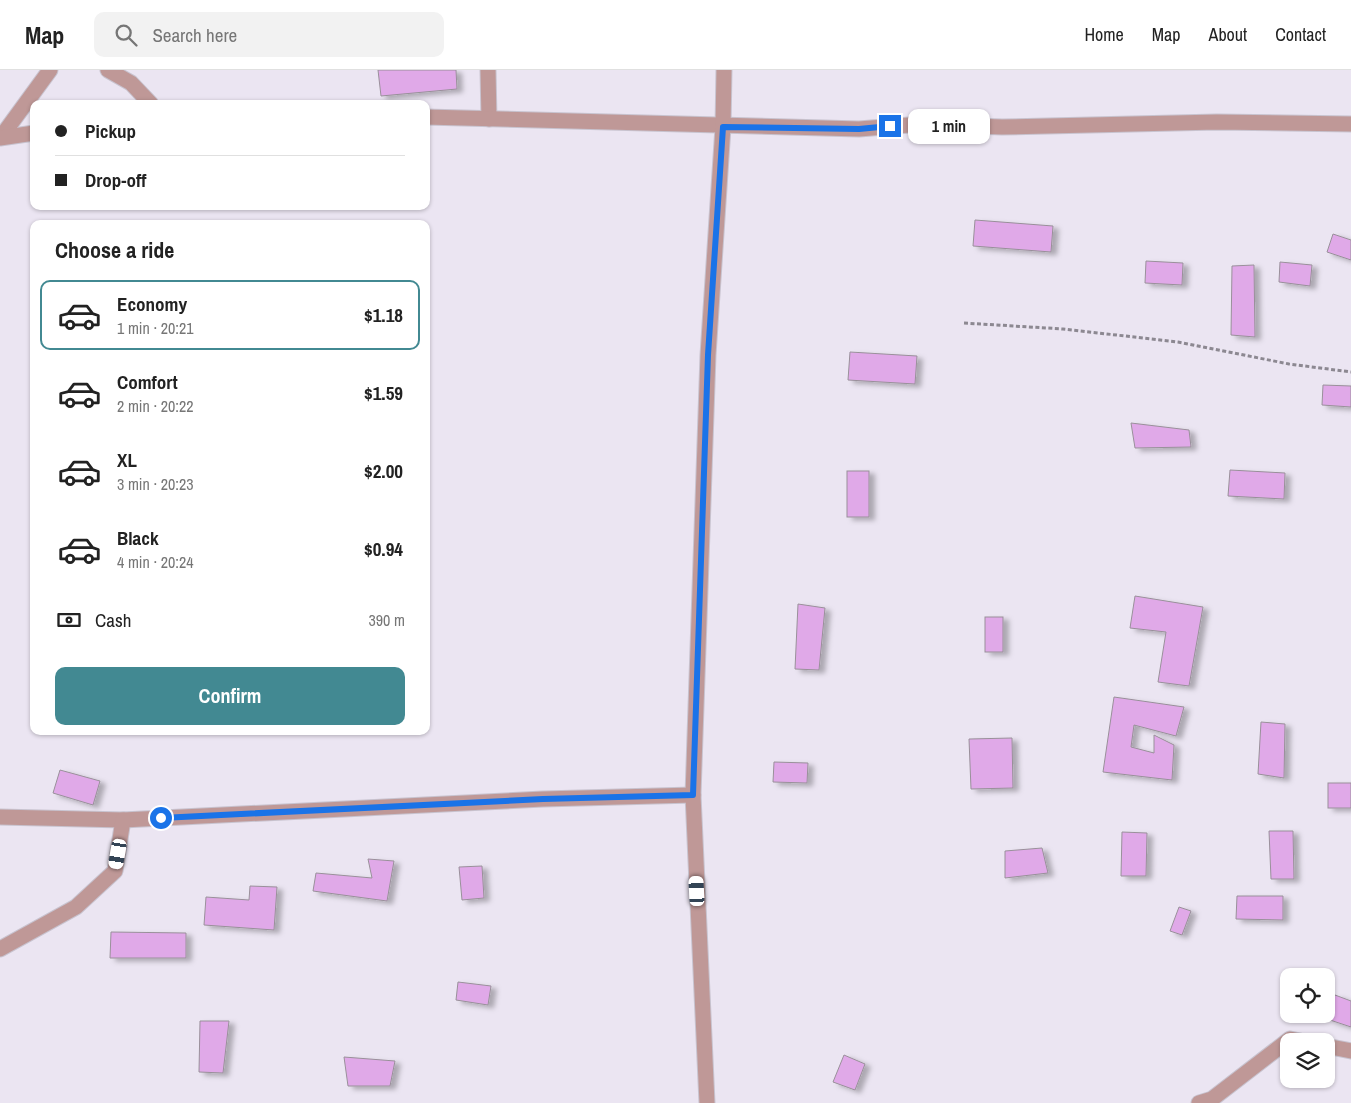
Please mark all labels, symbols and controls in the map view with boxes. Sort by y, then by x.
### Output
search box [94,12,444,57]
text: Map [25,19,64,51]
icon: search [112,21,140,49]
text: Search here [152,22,237,48]
text: Home [1084,22,1124,47]
text: Map [1152,22,1181,47]
text: About [1209,22,1247,47]
text: Contact [1275,22,1326,47]
callout: 1 min [908,108,990,144]
route end [879,115,901,137]
text: 1 min [932,115,966,137]
text: Pickup [85,118,136,144]
text: Drop-off [85,167,146,193]
text: Choose a ride [55,235,174,265]
text: Economy [117,291,187,317]
icon: car [57,293,102,338]
text: $1.18 [364,302,403,328]
text: 1 min · 20:21 [117,317,194,339]
text: Comfort [117,369,178,395]
icon: car [57,371,102,416]
text: $1.59 [364,380,403,406]
text: 2 min · 20:22 [117,395,194,417]
text: XL [117,447,137,473]
icon: car [57,449,102,494]
text: $2.00 [364,458,403,484]
text: 3 min · 20:23 [117,473,194,495]
text: Black [117,525,159,551]
icon: car [57,527,102,572]
text: $0.94 [364,536,403,562]
text: 4 min · 20:24 [117,551,194,573]
icon: cash [55,606,83,634]
text: Cash [95,607,131,633]
text: 390 m [369,609,405,631]
button: Confirm [55,667,405,725]
route start [150,807,172,829]
car [108,838,127,870]
car [688,876,705,906]
map controls [1280,968,1335,1088]
button: locate [1280,968,1335,1023]
button: layers [1280,1033,1335,1088]

